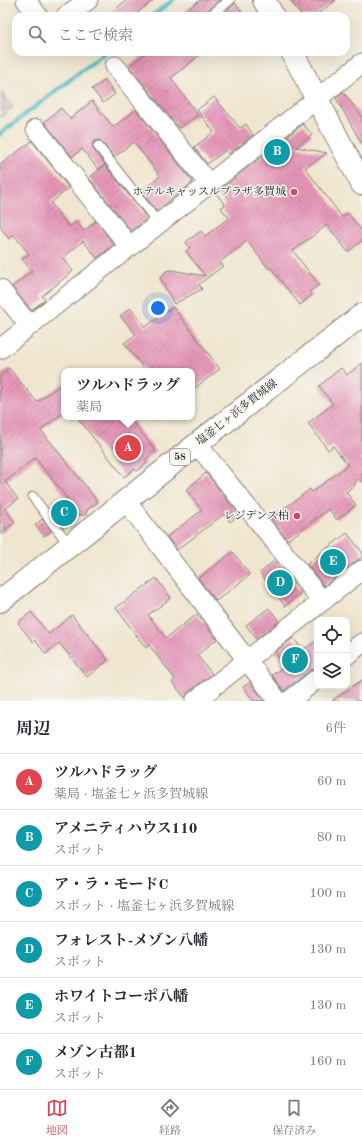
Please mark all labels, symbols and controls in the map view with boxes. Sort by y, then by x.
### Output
search box [12,12,350,56]
icon: search [26,23,48,45]
text: ここで検索 [58,29,133,44]
pin: B [264,137,290,167]
place label: ホテルキャッスルプラザ多賀城 [133,185,286,198]
marker: ホテルキャッスルプラザ多賀城 [289,187,299,197]
your location [148,298,168,318]
popup [61,368,195,420]
street label: 塩釜七ヶ浜多賀城線 [193,377,279,448]
text: ツルハドラッグ [76,379,180,394]
text: 薬局 [76,401,102,414]
pin: A [115,433,141,463]
road number: 58 [170,449,190,465]
pin: C [51,498,77,528]
place label: レジデンス柏 [224,509,289,522]
marker: レジデンス柏 [292,511,302,521]
pin: E [320,547,346,577]
pin: D [267,568,293,598]
map controls [314,617,350,689]
button: locate [314,617,350,653]
pin: F [282,645,308,675]
button: layers [314,653,350,689]
text: 周辺 [16,721,50,738]
text: 6件 [325,722,346,735]
text: ツルハドラッグ [54,766,157,781]
text: A [24,775,34,788]
text: 60 m [317,775,346,788]
text: 薬局 · 塩釜七ヶ浜多賀城線 [54,788,208,801]
text: アメニティハウス110 [54,822,198,837]
text: B [24,831,34,844]
text: 80 m [317,831,346,844]
text: スポット [54,844,106,857]
text: ア・ラ・モードC [54,878,168,893]
text: C [25,887,33,900]
text: 100 m [309,887,346,900]
text: スポット · 塩釜七ヶ浜多賀城線 [54,900,234,913]
text: フォレスト-メゾン八幡 [54,934,208,949]
text: D [24,943,34,956]
text: 130 m [309,943,346,956]
text: スポット [54,956,106,969]
text: ホワイトコーポ八幡 [54,990,188,1005]
text: E [25,999,33,1012]
text: 130 m [309,999,346,1012]
text: スポット [54,1012,106,1025]
text: メゾン古都1 [54,1046,137,1061]
text: F [25,1055,33,1068]
text: 160 m [309,1055,346,1068]
text: スポット [54,1068,106,1081]
tab: 地図 [46,1097,68,1139]
tab: 経路 [159,1097,181,1139]
tab: 保存済み [272,1097,316,1139]

